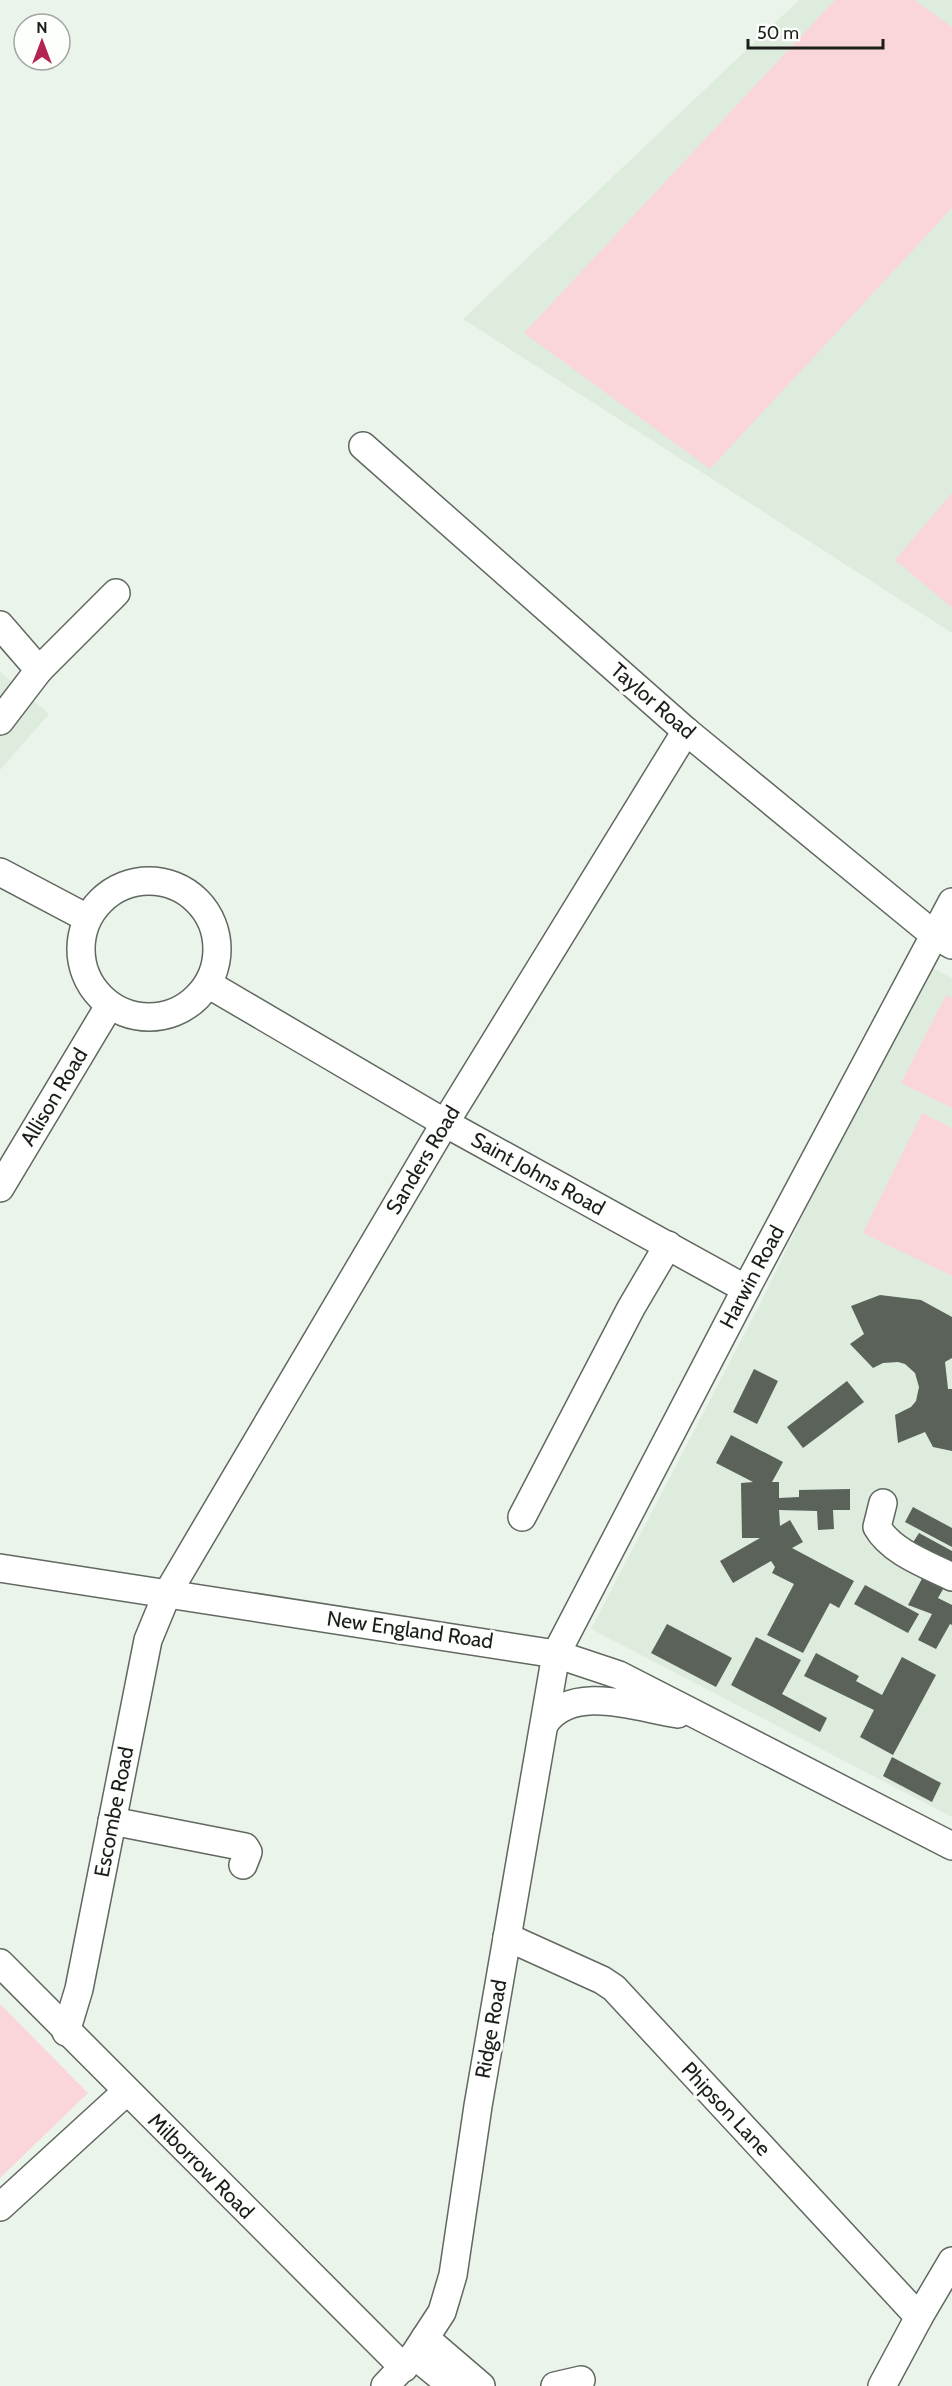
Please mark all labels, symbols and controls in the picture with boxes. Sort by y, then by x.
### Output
north arrow [12,12,72,72]
scale bar [748,12,883,50]
text: N [36,18,48,37]
text: 50 m [757,22,799,44]
street label: Taylor Road [606,657,701,744]
street label: Allison Road [15,1043,92,1150]
street label: Sanders Road [380,1101,465,1219]
street label: Saint Johns Road [467,1127,609,1221]
street label: Harwin Road [714,1221,789,1333]
street label: New England Road [325,1605,495,1654]
street label: Escombe Road [89,1745,138,1879]
street label: Ridge Road [470,1977,512,2080]
street label: Phipson Lane [677,2057,776,2161]
street label: Milborrow Road [143,2108,259,2224]

